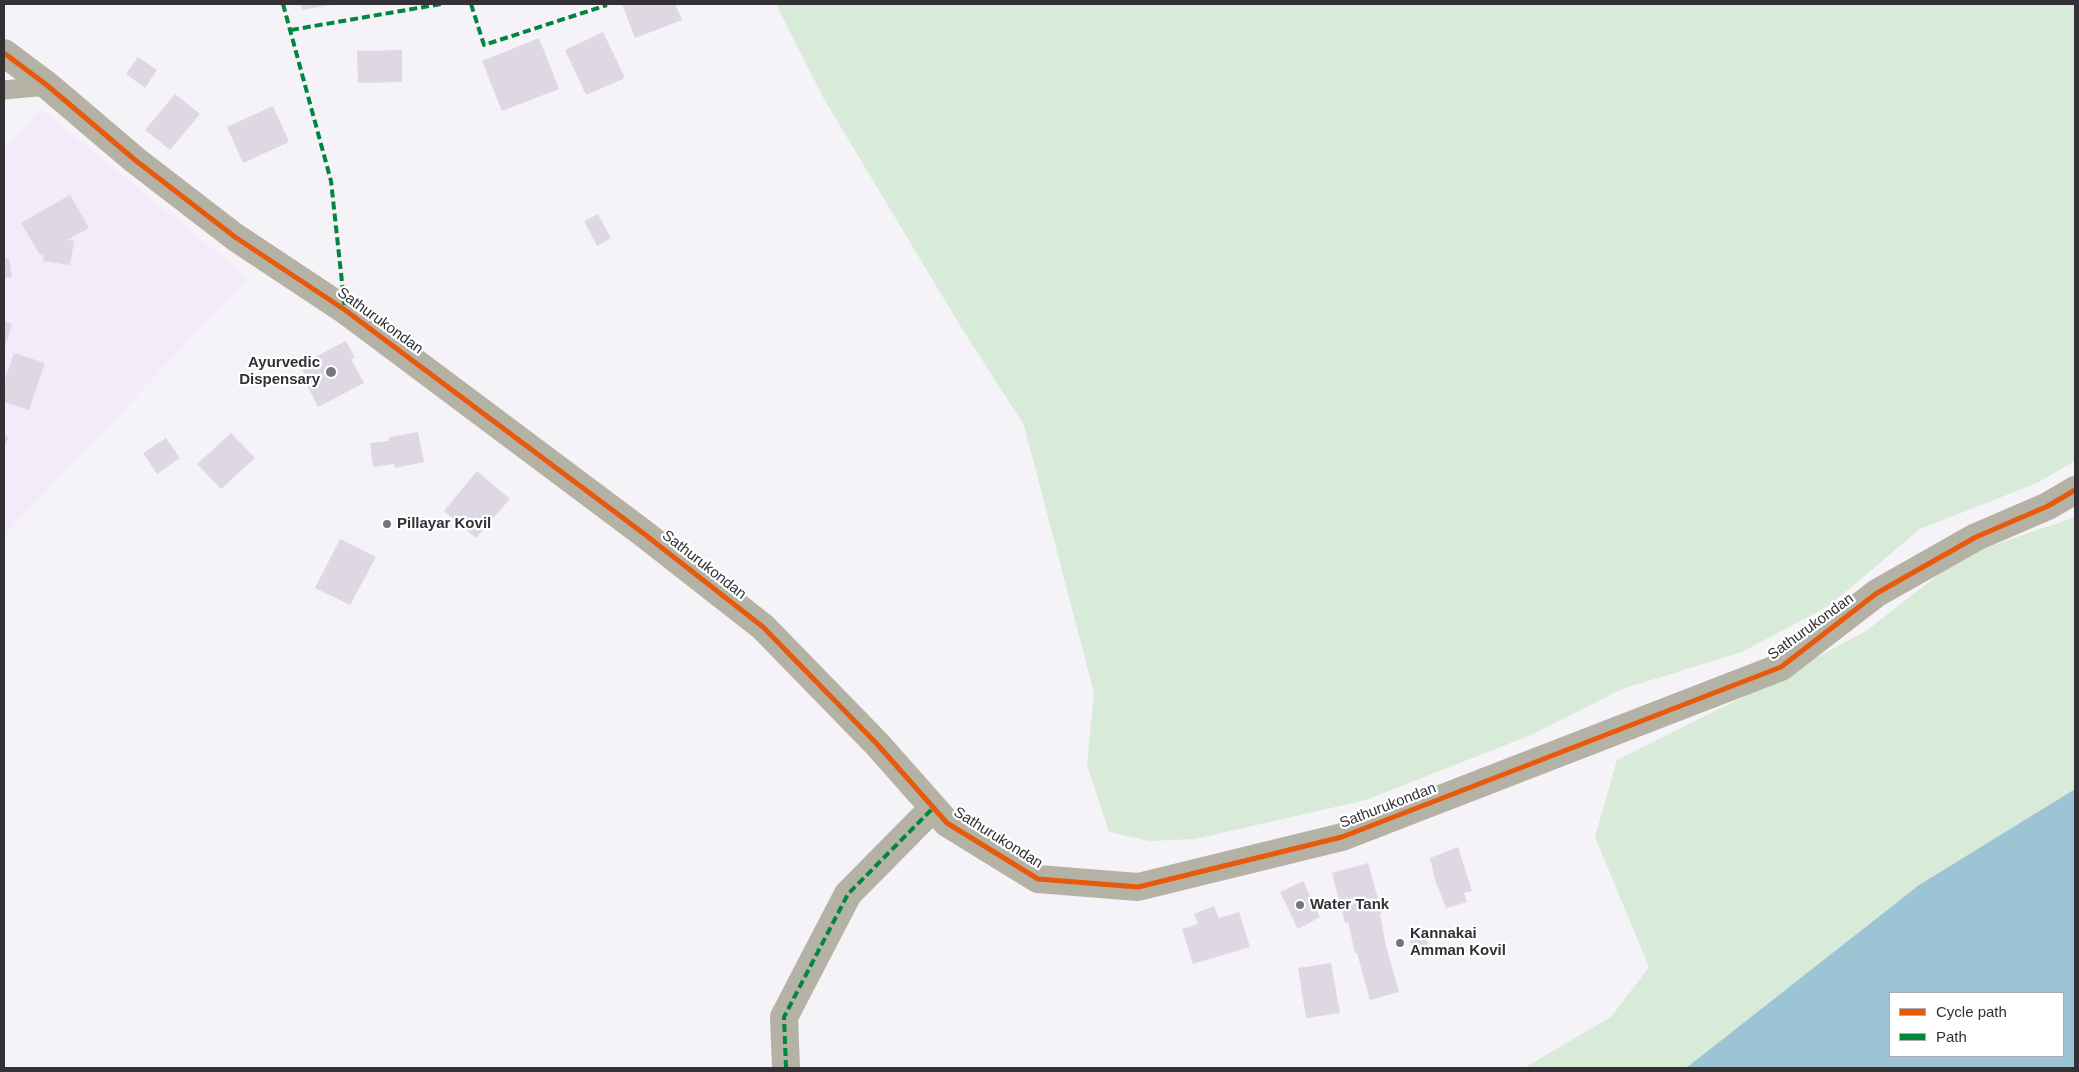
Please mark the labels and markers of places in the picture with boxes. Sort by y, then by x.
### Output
place label: Ayurvedic Dispensary [239,354,320,389]
marker: Ayurvedic Dispensary [324,365,338,379]
place label: Pillayar Kovil [397,515,491,533]
marker: Pillayar Kovil [381,518,393,530]
place label: Water Tank [1310,896,1389,914]
marker: Water Tank [1294,899,1306,911]
place label: Kannakai Amman Kovil [1410,925,1506,960]
marker: Kannakai Amman Kovil [1394,937,1406,949]

